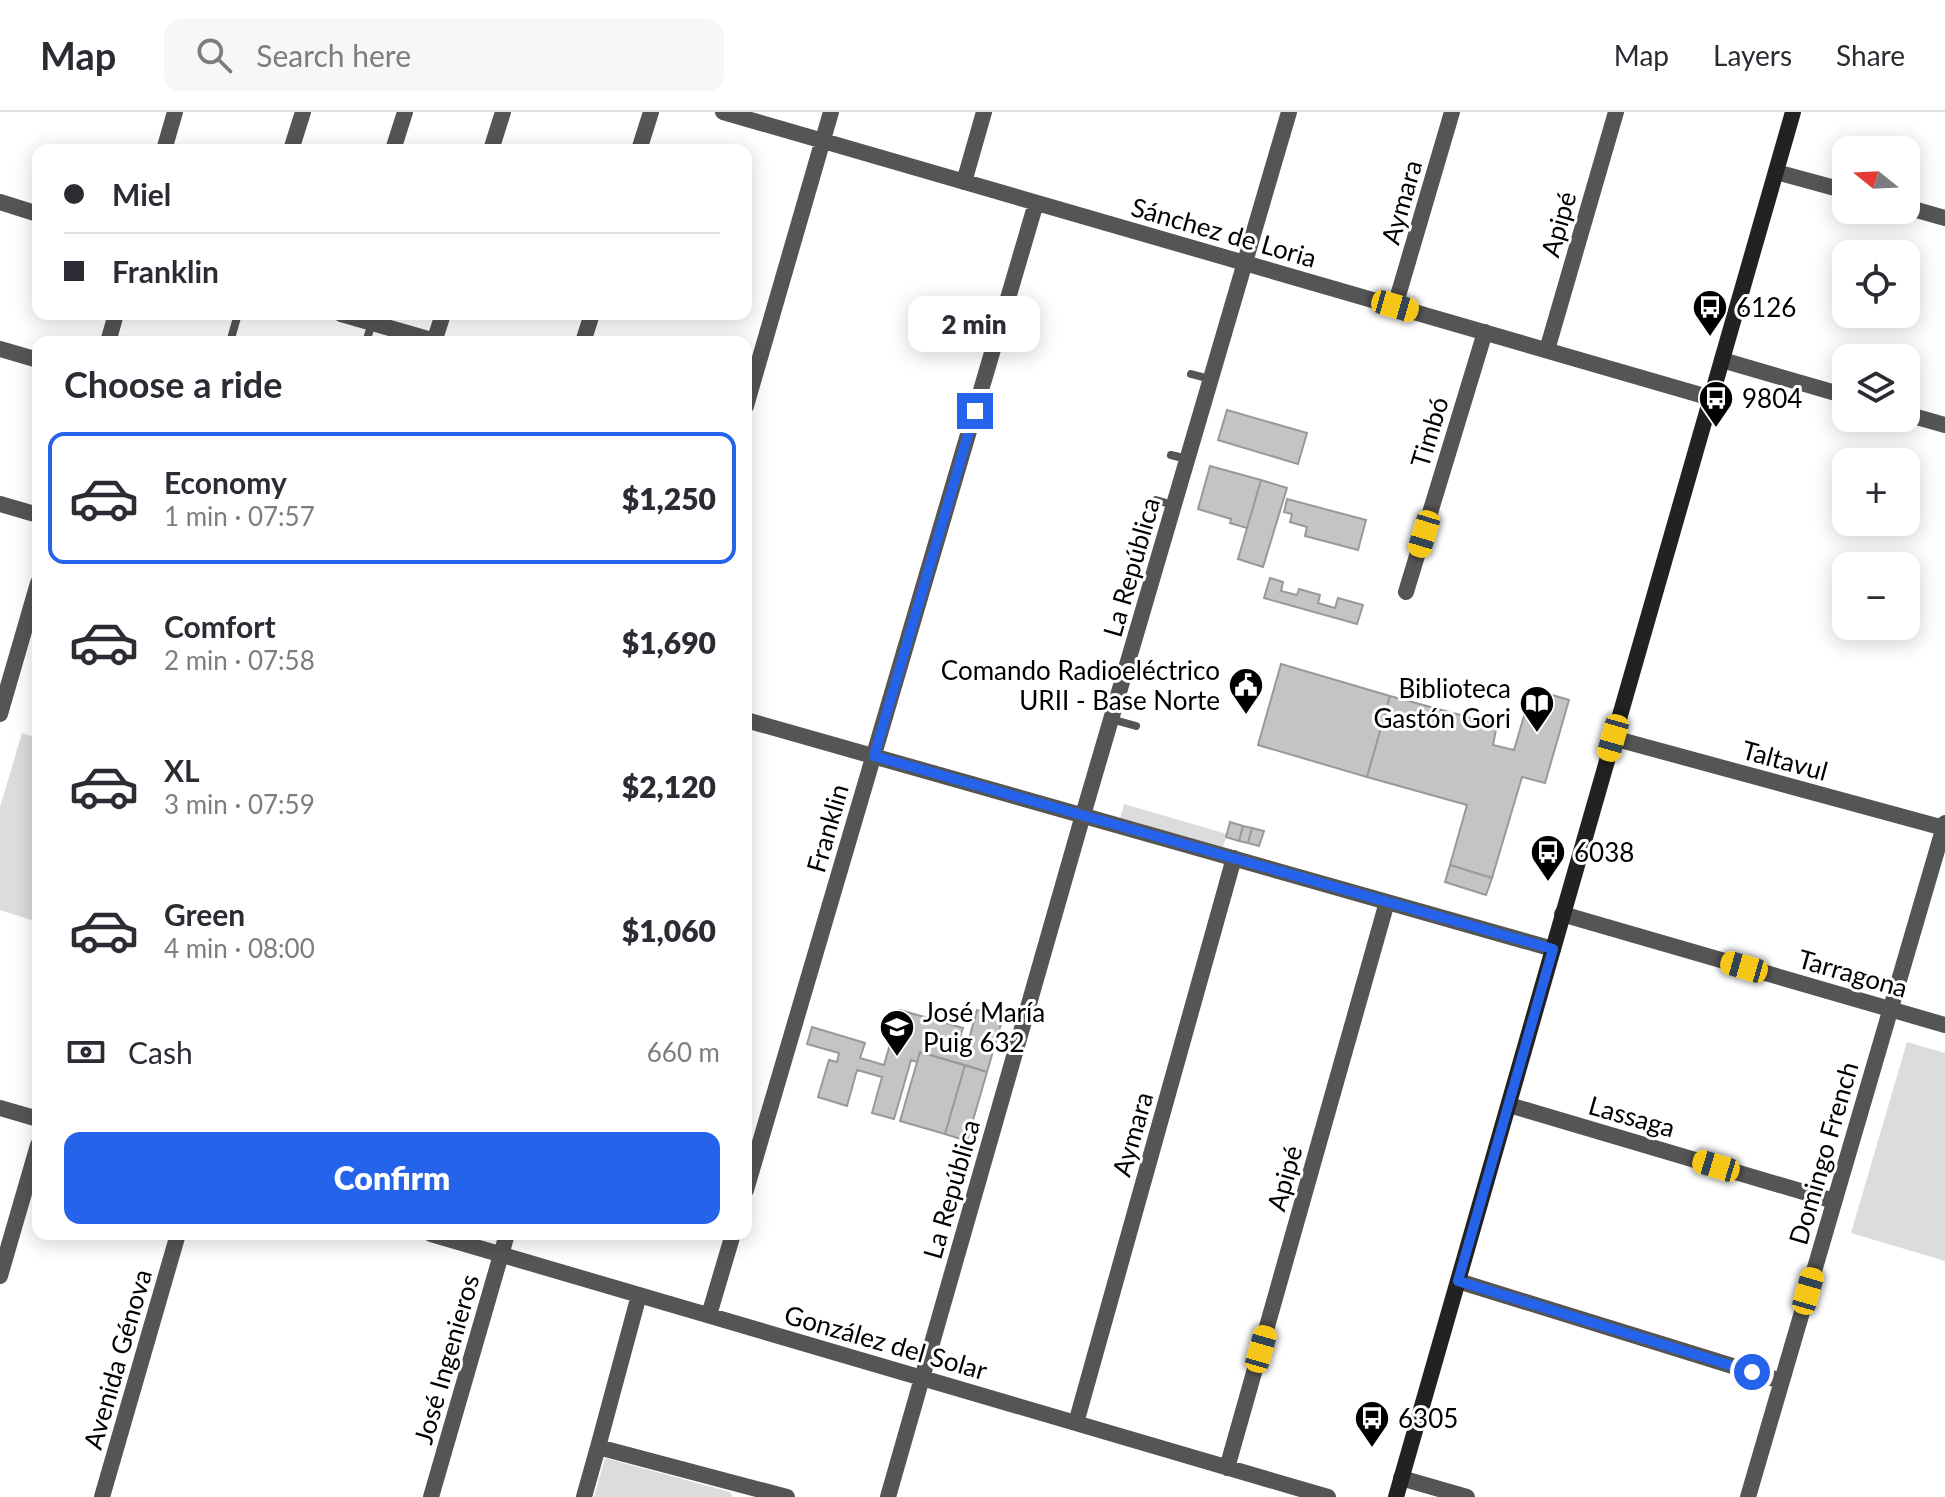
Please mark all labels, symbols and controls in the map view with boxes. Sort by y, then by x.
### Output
search box [164,19,724,91]
text: Map [40,32,116,78]
icon: search [192,33,236,77]
text: Search here [256,37,411,73]
text: Map [1614,38,1669,72]
text: Layers [1713,38,1792,72]
text: Share [1836,38,1905,72]
north arrow [1832,136,1920,224]
map controls [1832,136,1920,640]
street label: Aymara [1374,156,1428,248]
text: Miel [112,176,171,212]
street label: Apipé [1533,188,1583,260]
street label: Sánchez de Loria [1128,190,1320,274]
button: locate [1832,240,1920,328]
text: Franklin [112,253,219,289]
car [1369,288,1421,324]
bus stop icon: 6126 [1691,288,1729,338]
place label: 6126 [1736,291,1796,323]
callout: 2 min [909,295,1041,351]
text: 2 min [942,308,1006,340]
button: layers [1832,344,1920,432]
text: Choose a ride [64,362,283,406]
bus stop icon: 9804 [1697,379,1735,429]
place label: 9804 [1742,382,1802,414]
route end [957,393,993,429]
street label: Timbó [1403,393,1455,471]
button: + [1832,448,1920,536]
icon: car [68,462,140,534]
text: Economy [164,464,287,500]
text: $1,250 [622,480,716,516]
street label: La República [1096,494,1166,640]
text: 1 min · 07:57 [164,500,315,532]
car [1406,508,1442,560]
button: − [1832,552,1920,640]
icon: car [68,606,140,678]
text: Comfort [164,608,276,644]
text: $1,690 [622,624,716,660]
text: 2 min · 07:58 [164,644,315,676]
place label: Comando Radioeléctrico URII - Base Norte [941,654,1220,716]
public building icon: Comando Radioeléctrico URII - Base Norte [1227,666,1265,716]
place label: Biblioteca Gastón Gori [1373,672,1511,734]
library icon: Biblioteca Gastón Gori [1518,684,1556,734]
car [1595,712,1631,764]
street label: Taltavul [1739,733,1831,787]
icon: car [68,750,140,822]
text: XL [164,752,200,788]
text: $2,120 [622,768,716,804]
street label: Franklin [799,780,855,876]
text: 3 min · 07:59 [164,788,315,820]
bus stop icon: 6038 [1529,833,1567,883]
place label: 6038 [1574,836,1634,868]
icon: car [68,894,140,966]
text: Green [164,896,245,932]
text: $1,060 [622,912,716,948]
text: 4 min · 08:00 [164,932,315,964]
street label: Tarragona [1795,942,1911,1004]
car [1718,949,1770,985]
place label: José María Puig 632 [923,996,1045,1058]
school or university icon: José María Puig 632 [878,1008,916,1058]
icon: cash [64,1030,108,1074]
text: Cash [128,1034,193,1070]
text: 660 m [647,1036,720,1068]
street label: Domingo French [1782,1058,1864,1248]
street label: Aymara [1105,1088,1159,1180]
street label: Lassaga [1585,1088,1679,1144]
street label: La República [916,1116,986,1262]
button: Confirm [64,1132,720,1224]
street label: Apipé [1259,1142,1309,1214]
car [1690,1148,1742,1184]
street label: Avenida Génova [76,1265,158,1453]
car [1790,1265,1826,1317]
street label: José Ingenieros [407,1271,485,1447]
street label: González del Solar [781,1298,992,1386]
car [1243,1323,1279,1375]
route start [1734,1354,1770,1390]
bus stop icon: 6305 [1353,1399,1391,1449]
place label: 6305 [1398,1402,1458,1434]

